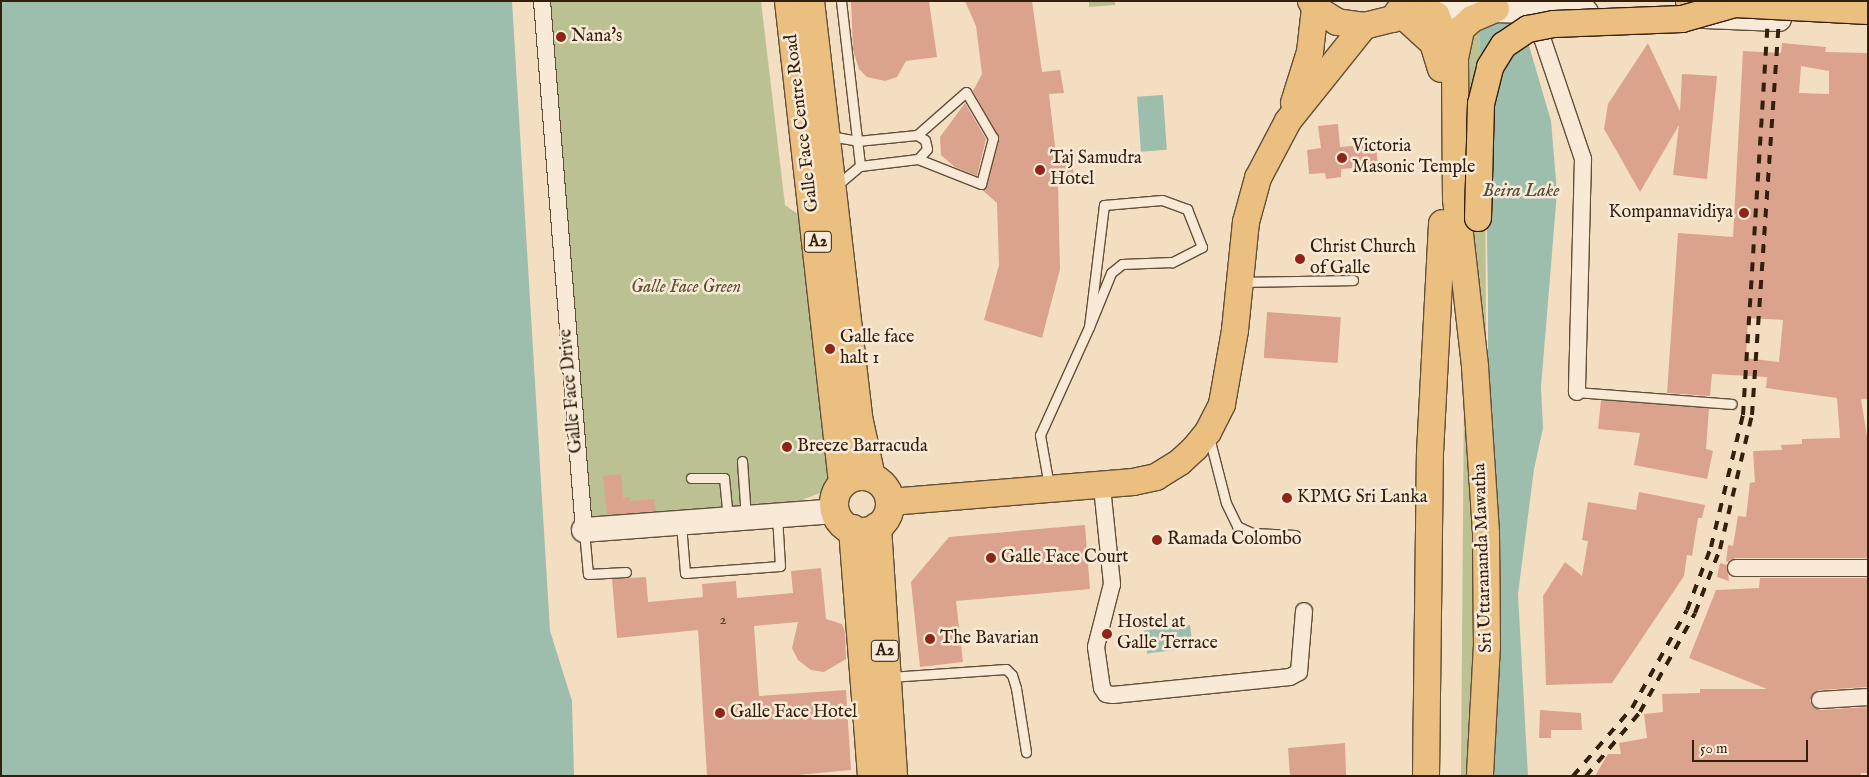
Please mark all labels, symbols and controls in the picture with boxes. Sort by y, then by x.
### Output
place label: Nana's [571,26,622,48]
marker: Nana's [555,31,567,43]
street label: Galle Face Centre Road [781,33,825,213]
place label: Victoria Masonic Temple [1352,137,1475,180]
place label: Taj Samudra Hotel [1050,149,1142,192]
marker: Victoria Masonic Temple [1336,152,1348,164]
marker: Taj Samudra Hotel [1034,164,1046,176]
water label: Beira Lake [1482,181,1560,203]
place label: Kompannavidiya [1609,202,1733,224]
marker: Kompannavidiya [1737,206,1751,220]
road number: A2 [803,228,833,256]
place label: Christ Church of Galle [1310,238,1416,280]
marker: Christ Church of Galle [1294,253,1306,265]
park label: Galle Face Green [631,277,741,299]
street label: Galle Face Drive [556,328,588,454]
place label: Galle face halt 1 [840,328,914,370]
marker: Galle face halt 1 [824,343,836,355]
place label: Breeze Barracuda [797,436,928,458]
marker: Breeze Barracuda [781,441,793,453]
street label: Sri Uttarananda Mawatha [1470,463,1498,653]
place label: KPMG Sri Lanka [1297,487,1428,509]
marker: KPMG Sri Lanka [1281,492,1293,504]
place label: Ramada Colombo [1167,529,1302,551]
marker: Ramada Colombo [1151,534,1163,546]
place label: Galle Face Court [1001,547,1129,569]
marker: Galle Face Court [985,552,997,564]
house number: 2 [719,611,727,629]
place label: Hostel at Galle Terrace [1117,613,1218,656]
place label: The Bavarian [940,628,1039,650]
marker: Hostel at Galle Terrace [1101,628,1113,640]
marker: The Bavarian [924,633,936,645]
road number: A2 [870,637,900,664]
place label: Galle Face Hotel [730,702,857,724]
marker: Galle Face Hotel [714,707,726,719]
scale bar [1694,730,1810,762]
text: 50 m [1700,739,1728,758]

